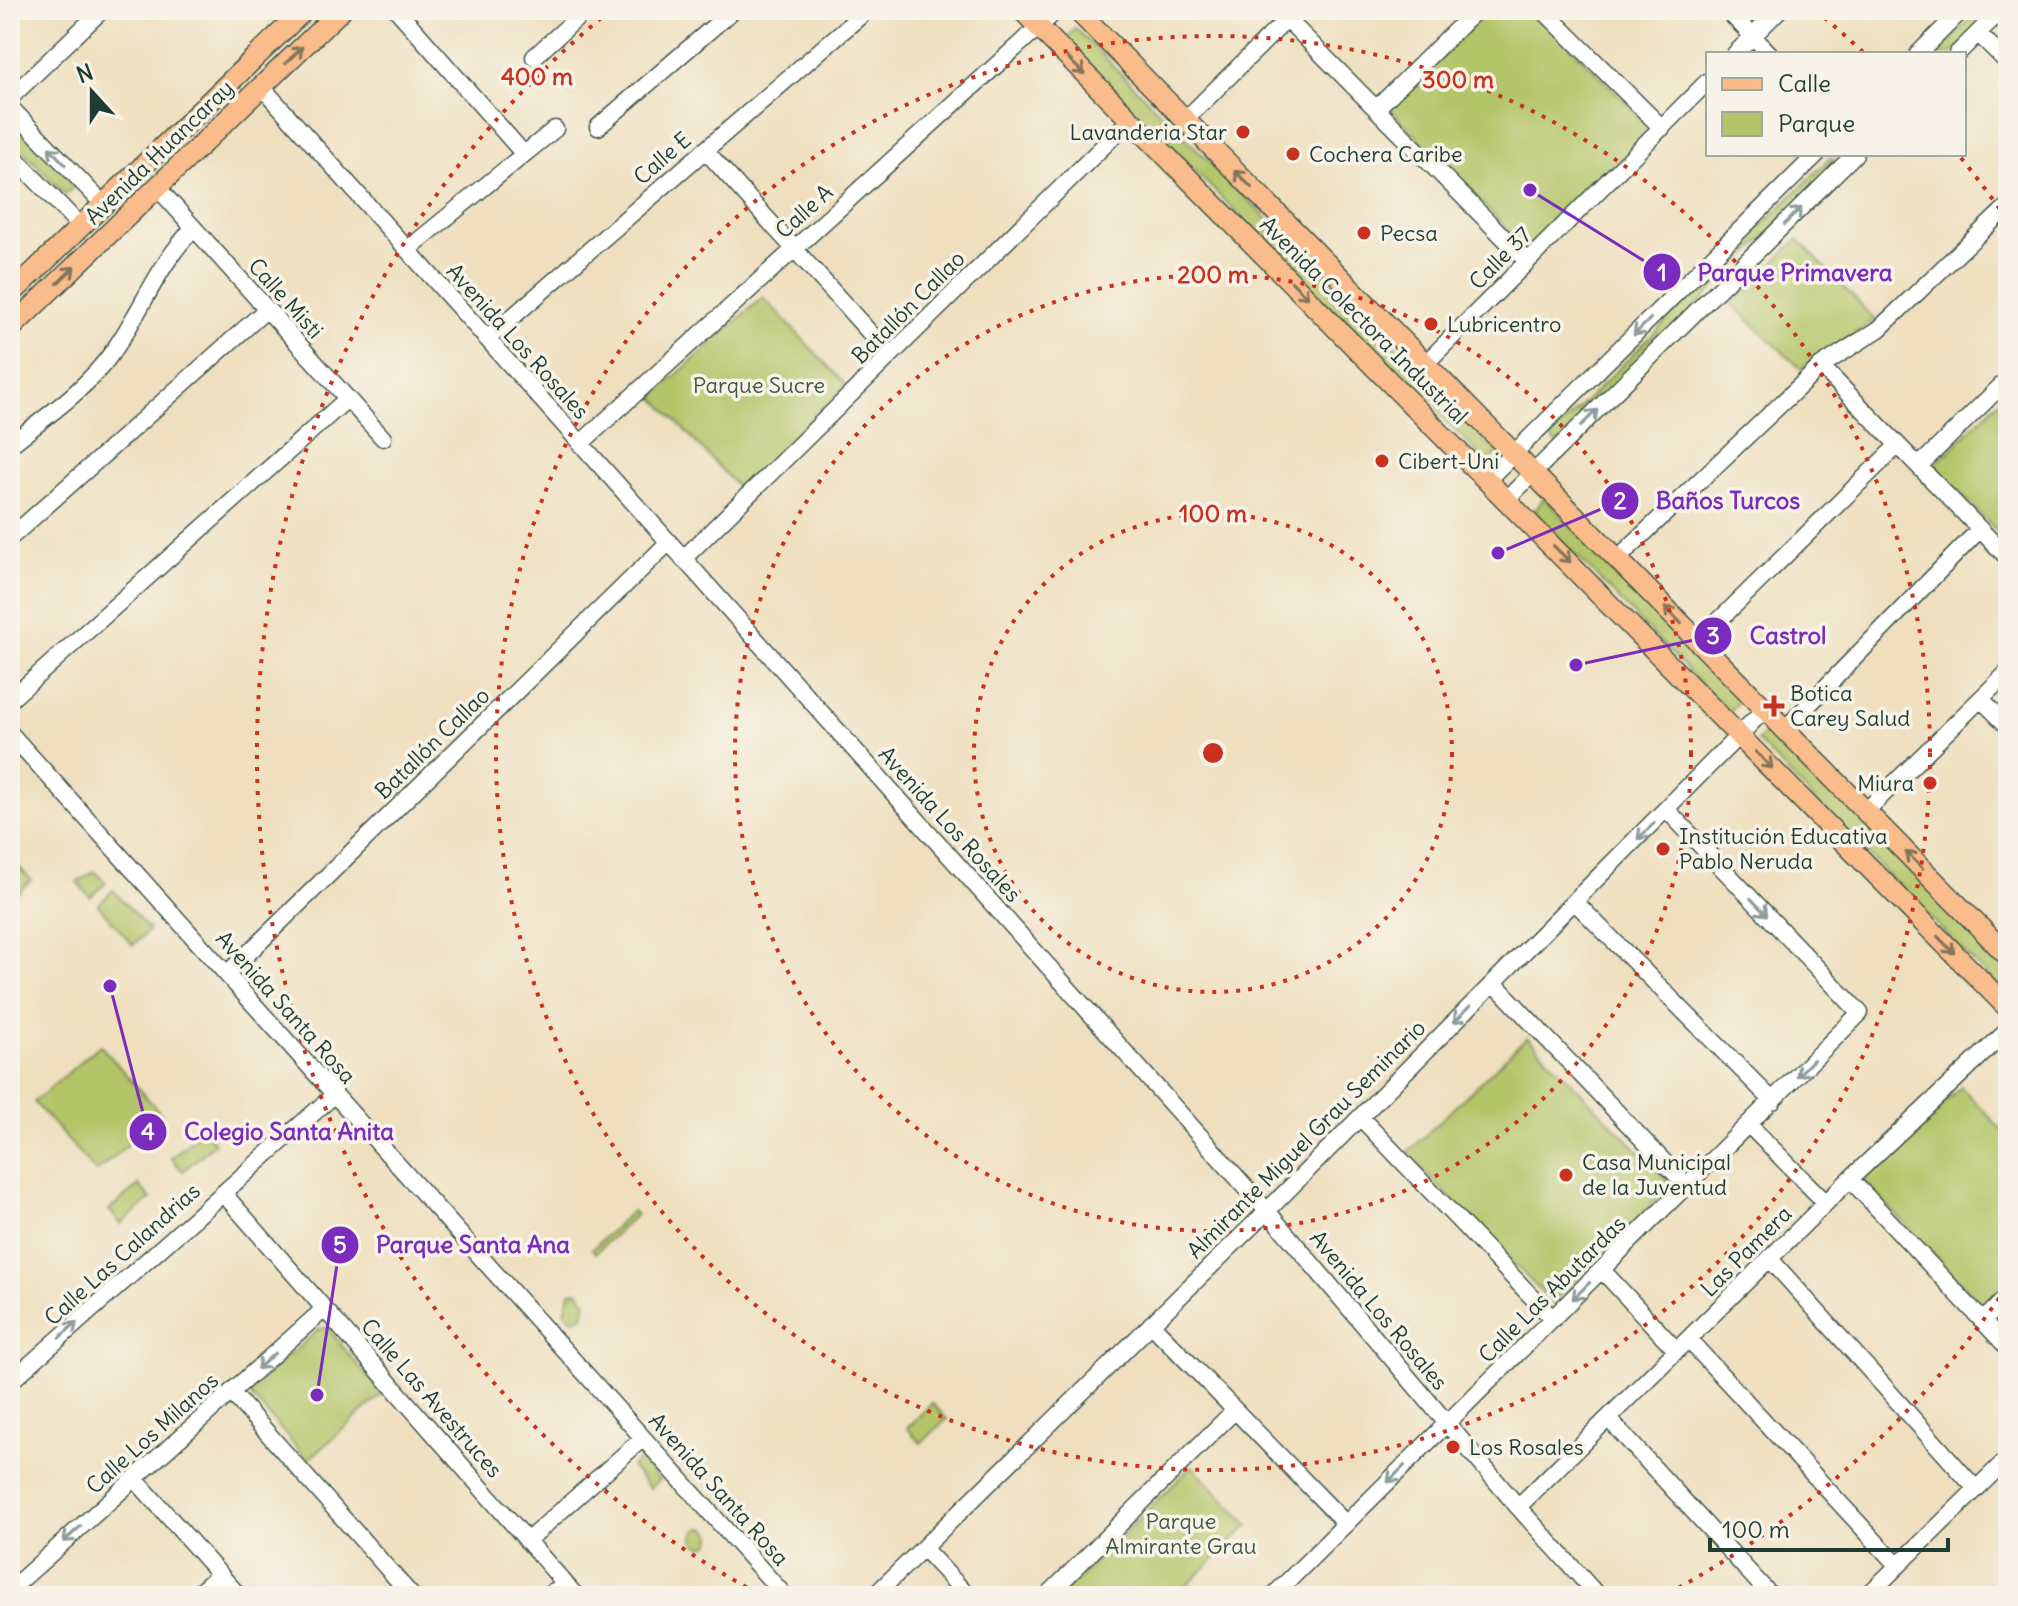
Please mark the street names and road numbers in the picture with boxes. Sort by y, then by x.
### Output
street label: Avenida Huancaray [79,74,239,230]
street label: Calle E [628,126,696,190]
street label: Calle A [769,178,839,244]
street label: Avenida Colectora Industrial [1254,210,1474,430]
street label: Calle 37 [1463,221,1537,295]
street label: Batallón Callao [846,245,970,369]
street label: Calle Misti [243,252,329,344]
street label: Avenida Los Rosales [441,257,595,425]
street label: Batallón Callao [369,681,495,805]
street label: Avenida Los Rosales [873,740,1027,908]
street label: Avenida Santa Rosa [210,925,362,1089]
street label: Almirante Miguel Grau Seminario [1181,1014,1431,1264]
street label: Calle Las Calandrias [38,1177,206,1331]
street label: Las Pamera [1695,1200,1797,1302]
street label: Calle Las Abutardas [1473,1210,1631,1368]
street label: Avenida Los Rosales [1304,1224,1454,1396]
street label: Calle Las Avestruces [355,1313,509,1483]
street label: Calle Los Milanos [80,1366,224,1500]
street label: Avenida Santa Rosa [643,1407,795,1571]

